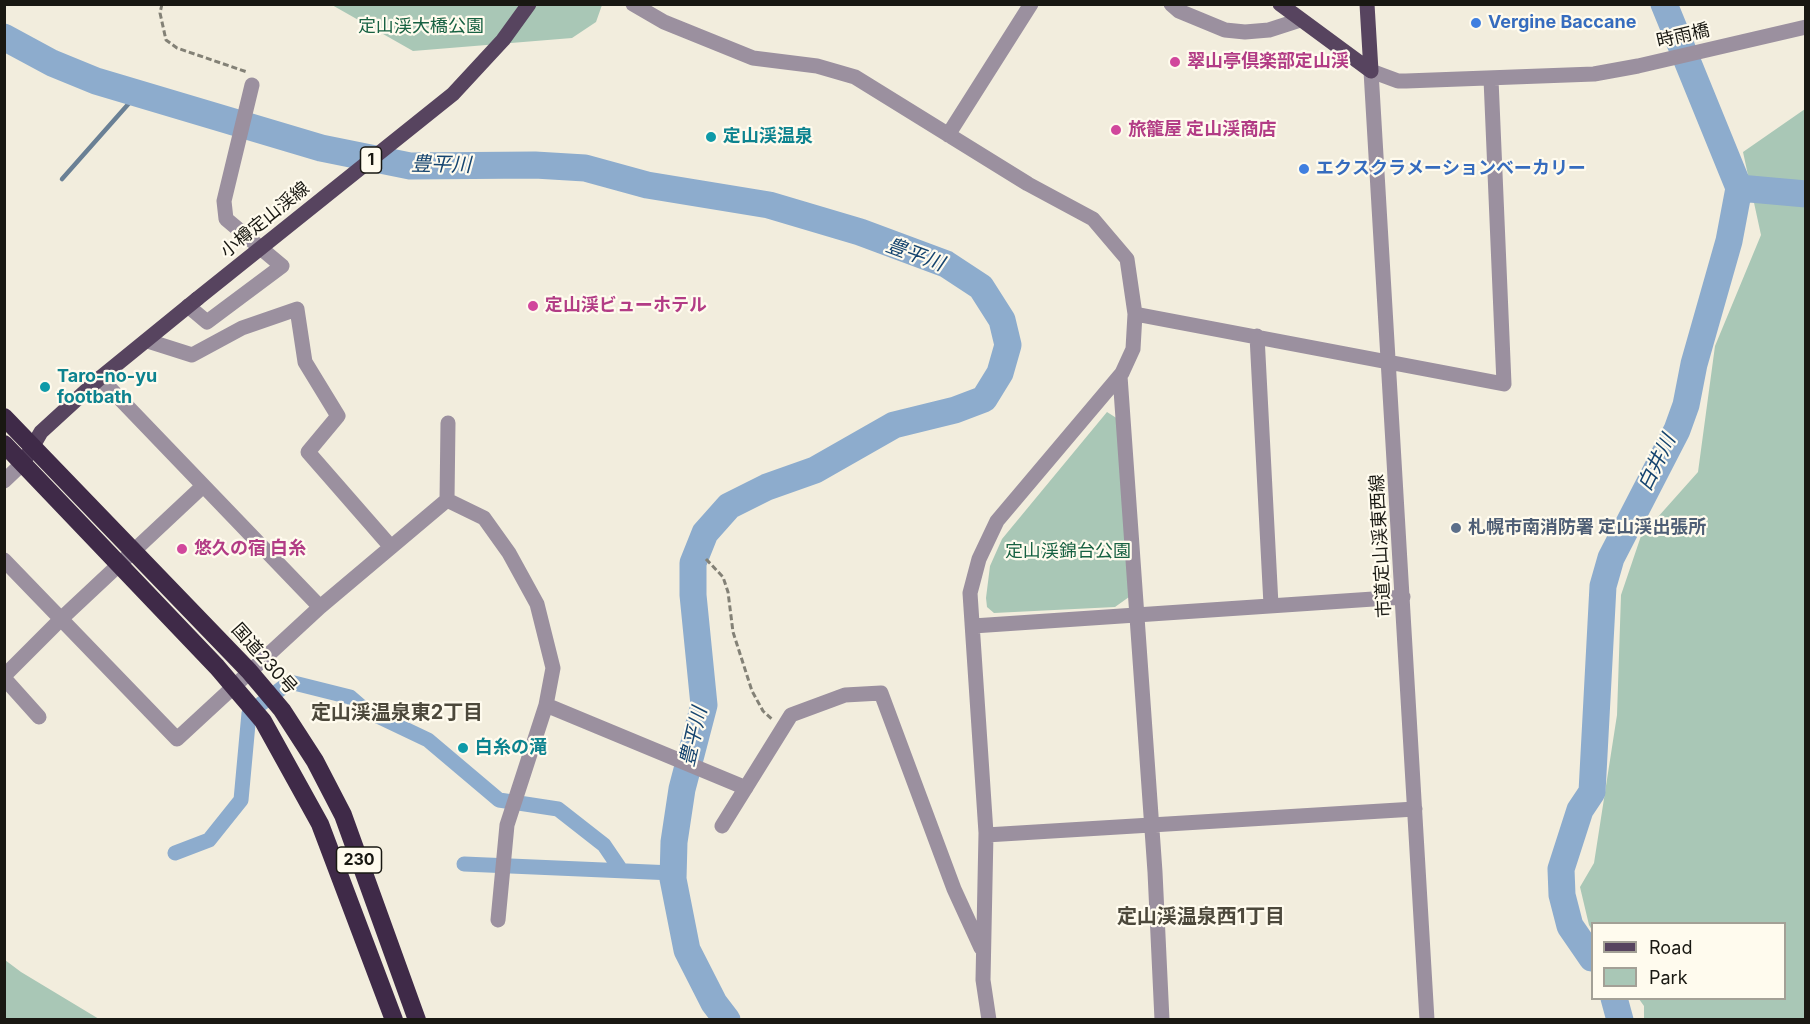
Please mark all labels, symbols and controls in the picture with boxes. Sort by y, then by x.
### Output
place label: Vergine Baccane [1488,12,1636,34]
park label: 定山渓大橋公園 [358,16,484,38]
marker: Vergine Baccane [1469,16,1483,30]
street label: 時雨橋 [1654,19,1712,53]
place label: 翠山亭倶楽部定山渓 [1187,51,1349,73]
marker: 翠山亭倶楽部定山渓 [1168,55,1182,69]
place label: 旅籠屋 定山渓商店 [1128,119,1276,141]
marker: 旅籠屋 定山渓商店 [1109,123,1123,137]
place label: 定山渓温泉 [723,126,813,148]
marker: 定山渓温泉 [704,130,718,144]
road number: 1 [360,147,382,173]
water label: 豊平川 [411,152,471,178]
place label: エクスクラメーションベーカリー [1316,158,1586,180]
marker: エクスクラメーションベーカリー [1297,162,1311,176]
street label: 小樽定山渓線 [216,178,314,262]
water label: 豊平川 [883,233,947,277]
place label: 定山渓ビューホテル [545,295,707,317]
marker: 定山渓ビューホテル [526,299,540,313]
place label: Taro-no-yu footbath [57,366,157,409]
marker: Taro-no-yu footbath [38,380,52,394]
water label: 白井川 [1633,431,1681,495]
street label: 市道定山渓東西線 [1366,474,1396,618]
place label: 札幌市南消防署 定山渓出張所 [1468,517,1706,539]
marker: 札幌市南消防署 定山渓出張所 [1449,521,1463,535]
place label: 悠久の宿 白糸 [194,538,306,560]
park label: 定山渓錦台公園 [1005,541,1131,563]
marker: 悠久の宿 白糸 [175,542,189,556]
street label: 国道230号 [227,619,301,699]
district label: 定山渓温泉東2丁目 [311,701,483,725]
water label: 豊平川 [676,705,712,769]
place label: 白糸の滝 [475,737,547,759]
marker: 白糸の滝 [456,741,470,755]
road number: 230 [336,847,382,873]
district label: 定山渓温泉西1丁目 [1117,905,1285,929]
legend [1591,922,1786,1000]
text: Road [1649,937,1692,958]
text: Park [1649,967,1688,988]

